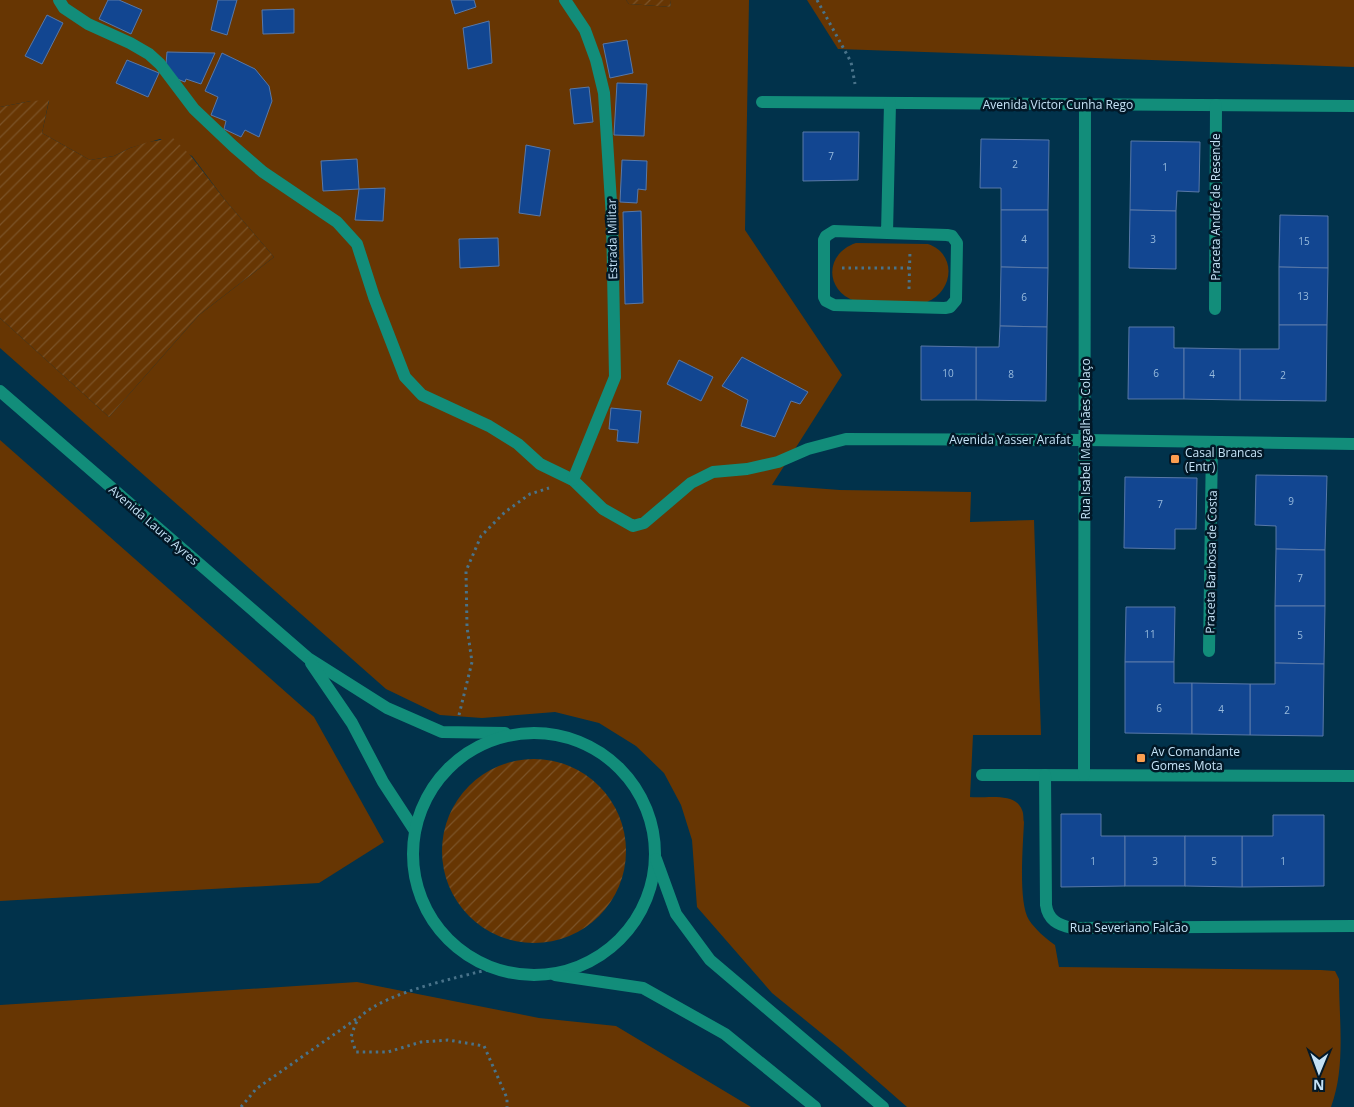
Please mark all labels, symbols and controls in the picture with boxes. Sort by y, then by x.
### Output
street label: Avenida Victor Cunha Rego [983,96,1133,113]
street label: Praceta André de Resende [1207,133,1224,281]
house number: 7 [828,149,834,163]
house number: 2 [1012,157,1018,171]
house number: 1 [1162,160,1168,174]
street label: Estrada Militar [603,198,621,280]
house number: 4 [1021,232,1027,246]
house number: 3 [1150,232,1156,246]
house number: 15 [1298,234,1310,248]
house number: 13 [1297,289,1309,303]
house number: 6 [1021,290,1027,304]
street label: Rua Isabel Magalhães Colaço [1077,358,1094,520]
house number: 10 [942,366,954,380]
house number: 6 [1153,366,1159,380]
house number: 8 [1008,367,1014,381]
house number: 4 [1209,367,1215,381]
house number: 2 [1280,368,1286,382]
street label: Avenida Yasser Arafat [949,431,1071,448]
place label: Casal Brancas (Entr) [1185,444,1263,475]
marker: Casal Brancas (Entr) [1169,453,1181,465]
street label: Avenida Laura Ayres [105,481,203,569]
street label: Praceta Barbosa de Costa [1201,490,1221,634]
house number: 9 [1288,494,1294,508]
house number: 7 [1157,497,1163,511]
house number: 7 [1297,571,1303,585]
house number: 11 [1144,627,1156,641]
house number: 5 [1297,628,1303,642]
house number: 6 [1156,701,1162,715]
house number: 4 [1218,702,1224,716]
house number: 2 [1284,703,1290,717]
place label: Av Comandante Gomes Mota [1151,743,1240,774]
marker: Av Comandante Gomes Mota [1135,752,1147,764]
house number: 1 [1090,854,1096,868]
house number: 3 [1152,854,1158,868]
house number: 5 [1211,854,1217,868]
house number: 1 [1280,854,1286,868]
street label: Rua Severiano Falcão [1070,919,1188,936]
north arrow [1294,1047,1344,1097]
text: N [1313,1076,1325,1095]

